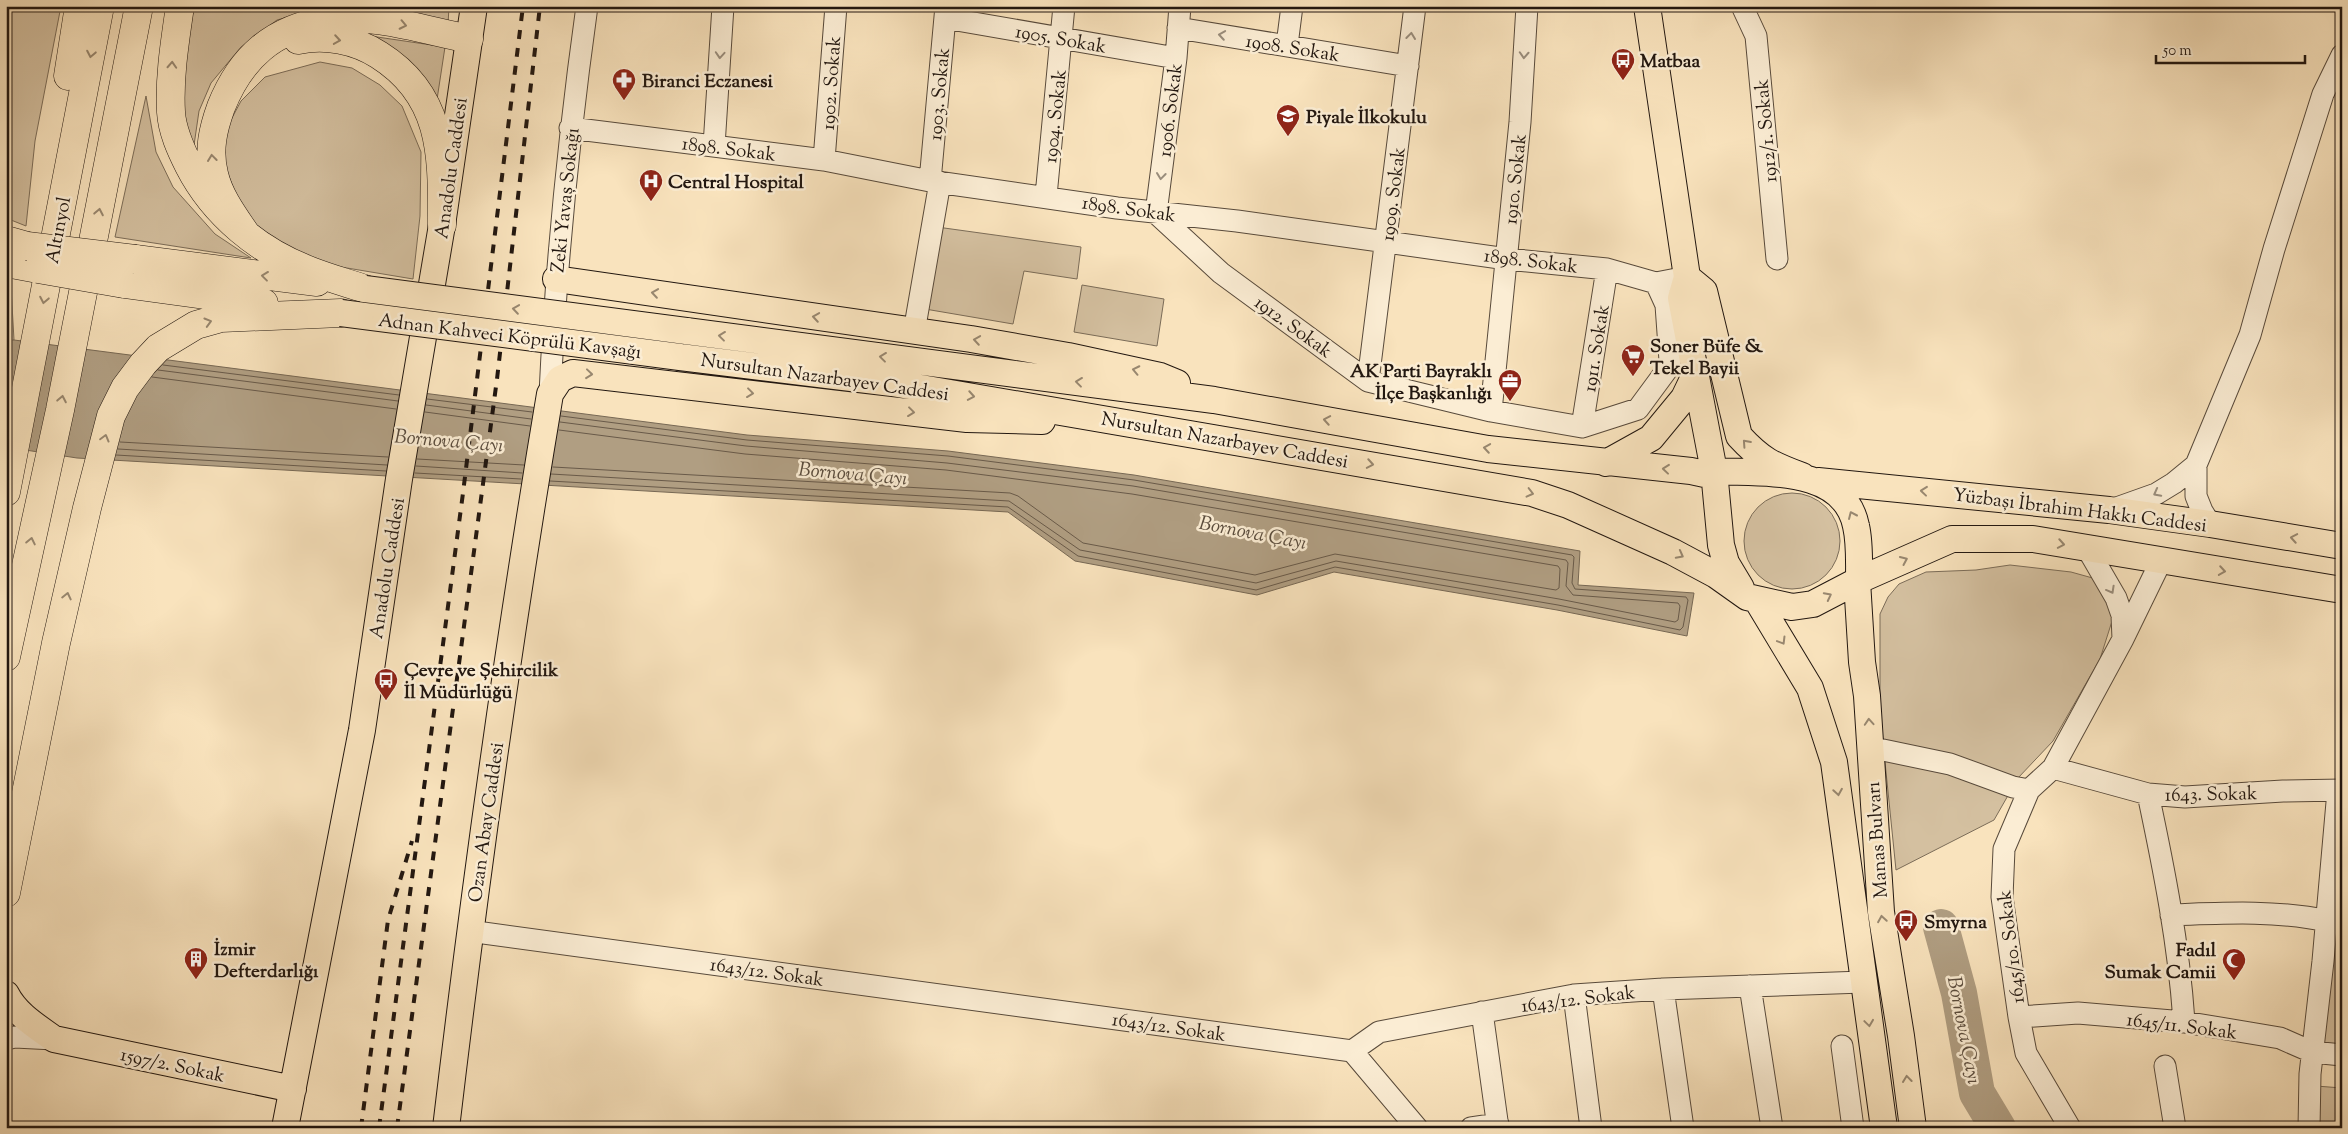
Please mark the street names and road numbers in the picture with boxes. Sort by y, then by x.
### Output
street label: 1905. Sokak [1013,19,1109,62]
street label: 1908. Sokak [1244,29,1342,70]
street label: 1902. Sokak [816,35,849,131]
street label: 1903. Sokak [923,46,958,142]
street label: 1906. Sokak [1152,61,1191,159]
street label: 1904. Sokak [1038,67,1075,164]
street label: 1912/1. Sokak [1749,77,1785,184]
street label: Anadolu Caddesi [429,96,476,241]
street label: Zeki Yavaş Sokağı [545,127,588,274]
street label: 1898. Sokak [680,131,778,170]
street label: 1910. Sokak [1498,132,1535,226]
street label: 1909. Sokak [1375,145,1414,243]
street label: 1898. Sokak [1080,191,1178,231]
street label: Altınyol [40,195,79,266]
street label: 1898. Sokak [1482,243,1580,282]
street label: 1912. Sokak [1248,290,1338,366]
street label: 1911. Sokak [1577,302,1618,394]
street label: Adnan Kahveci Köprülü Kavşağı [377,308,643,367]
street label: Nursultan Nazarbayev Caddesi [699,348,951,409]
street label: Nursultan Nazarbayev Caddesi [1099,406,1350,477]
street label: Yüzbaşı İbrahim Hakkı Caddesi [1951,483,2208,540]
street label: Anadolu Caddesi [364,496,413,641]
street label: Ozan Abay Caddesi [463,741,512,904]
street label: Manas Bulvarı [1861,781,1896,899]
street label: 1643. Sokak [2164,781,2258,810]
street label: 1645/10. Sokak [1992,888,2033,1005]
street label: 1643/12. Sokak [708,952,826,995]
street label: 1643/12. Sokak [1520,980,1637,1021]
street label: 1643/12. Sokak [1110,1007,1228,1050]
street label: 1645/11. Sokak [2125,1007,2239,1048]
street label: 1597/2. Sokak [118,1042,228,1091]

